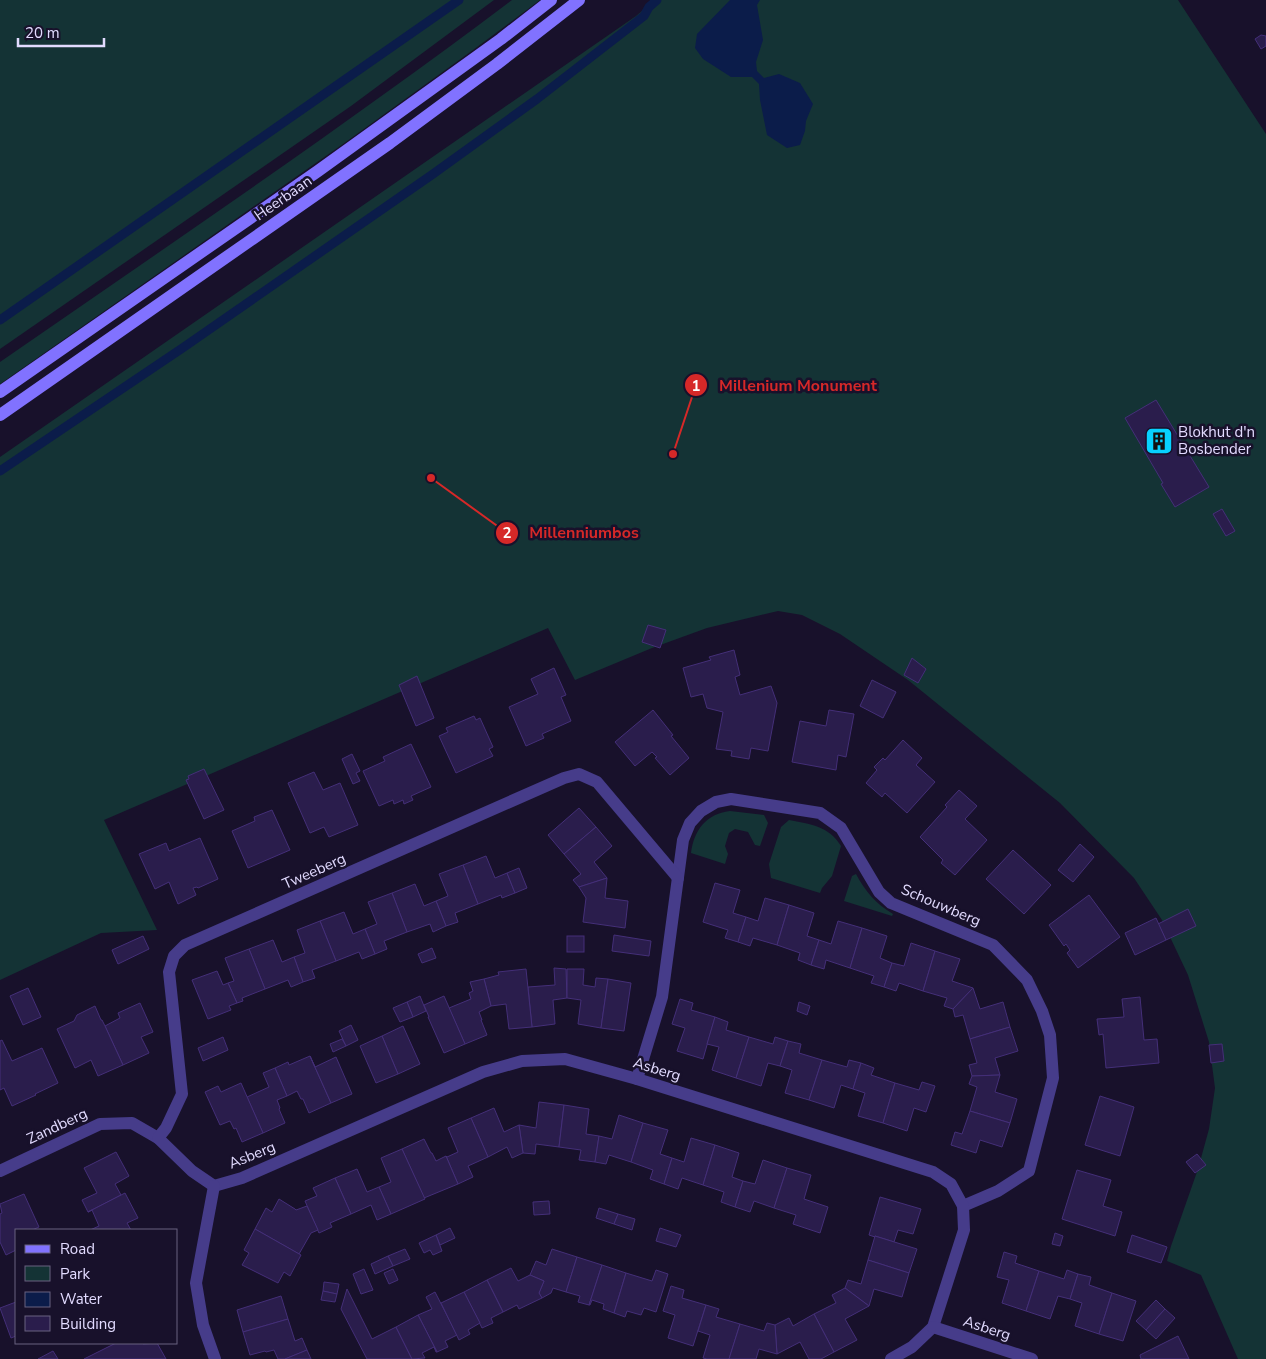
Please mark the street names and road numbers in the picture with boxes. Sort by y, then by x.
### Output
street label: Heerbaan [250,171,316,225]
street label: Tweeberg [279,848,349,894]
street label: Schouwberg [898,879,984,931]
street label: Asberg [631,1052,683,1086]
street label: Zandberg [23,1103,91,1149]
street label: Asberg [226,1137,278,1173]
street label: Asberg [961,1311,1013,1345]

